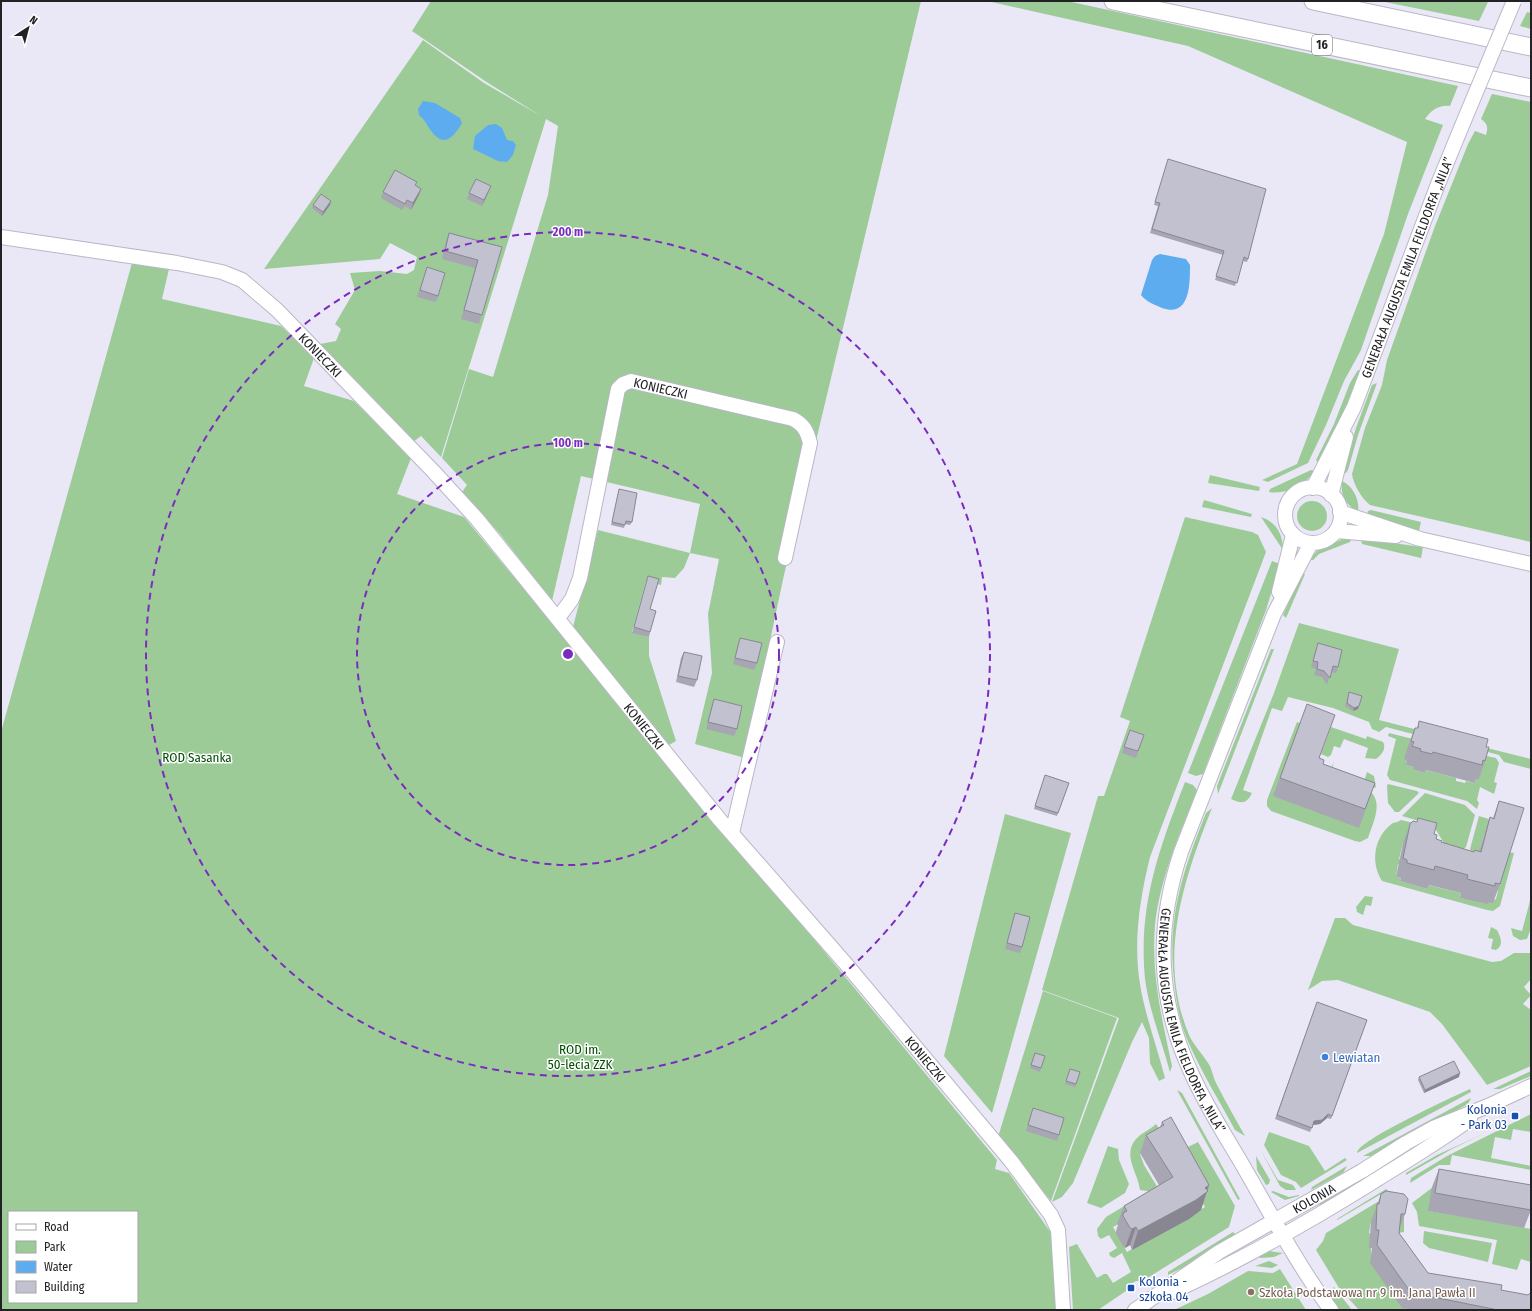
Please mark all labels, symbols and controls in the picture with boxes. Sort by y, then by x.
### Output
north arrow [8,8,48,48]
text: N [27,13,40,28]
road number: 16 [1312,35,1332,55]
street label: GENERAŁA AUGUSTA EMILA FIELDORFA „NILA” [1358,155,1456,380]
text: 200 m [552,225,583,239]
street label: KONIECZKI [296,330,345,380]
street label: KONIECZKI [632,374,689,402]
text: 100 m [553,436,583,450]
centre of rings [561,647,575,661]
street label: KONIECZKI [621,700,667,752]
park label: ROD Sasanka [162,750,232,765]
street label: GENERAŁA AUGUSTA EMILA FIELDORFA „NILA” [1156,907,1229,1135]
street label: KONIECZKI [902,1033,949,1085]
park label: ROD im. 50-lecia ZZK [548,1042,612,1072]
place label: Lewiatan [1333,1050,1380,1065]
marker: Lewiatan [1320,1052,1330,1062]
place label: Kolonia - Park 03 [1460,1102,1507,1132]
marker: Kolonia - Park 03 [1510,1111,1520,1121]
street label: KOLONIA [1290,1180,1338,1216]
legend [8,1211,138,1303]
text: Road [44,1220,69,1234]
text: Park [44,1240,66,1254]
text: Water [44,1260,73,1274]
place label: Kolonia - szkoła 04 [1139,1274,1189,1304]
text: Building [44,1280,85,1294]
marker: Kolonia - szkoła 04 [1126,1283,1136,1293]
place label: Szkoła Podstawowa nr 9 im. Jana Pawła II [1259,1285,1476,1300]
marker: Szkoła Podstawowa nr 9 im. Jana Pawła II [1246,1287,1256,1297]

